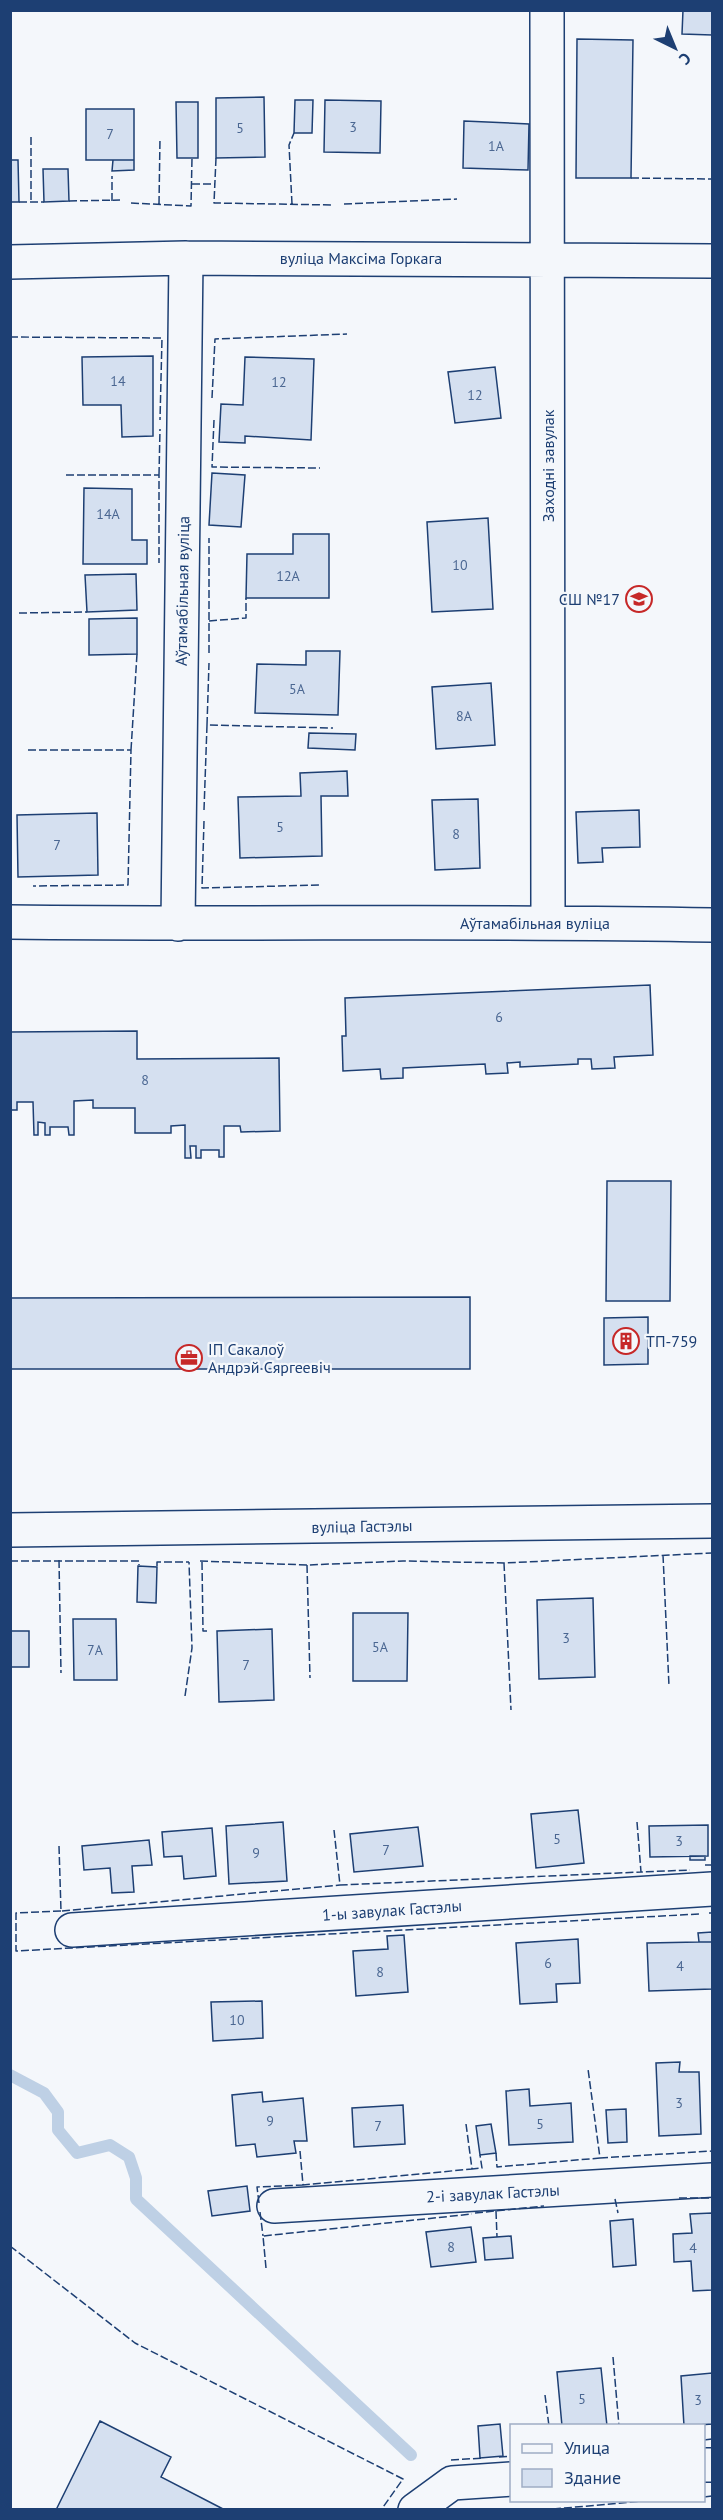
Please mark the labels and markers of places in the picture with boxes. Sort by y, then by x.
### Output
school or university icon: СШ №17 [624,584,654,614]
place label: СШ №17 [559,589,620,609]
building icon: ТП-759 [611,1326,641,1356]
place label: ТП-759 [646,1331,697,1351]
place label: ІП Сакалоў Андрэй Сяргеевіч [208,1339,331,1377]
office icon: ІП Сакалоў Андрэй Сяргеевіч [174,1343,204,1373]

